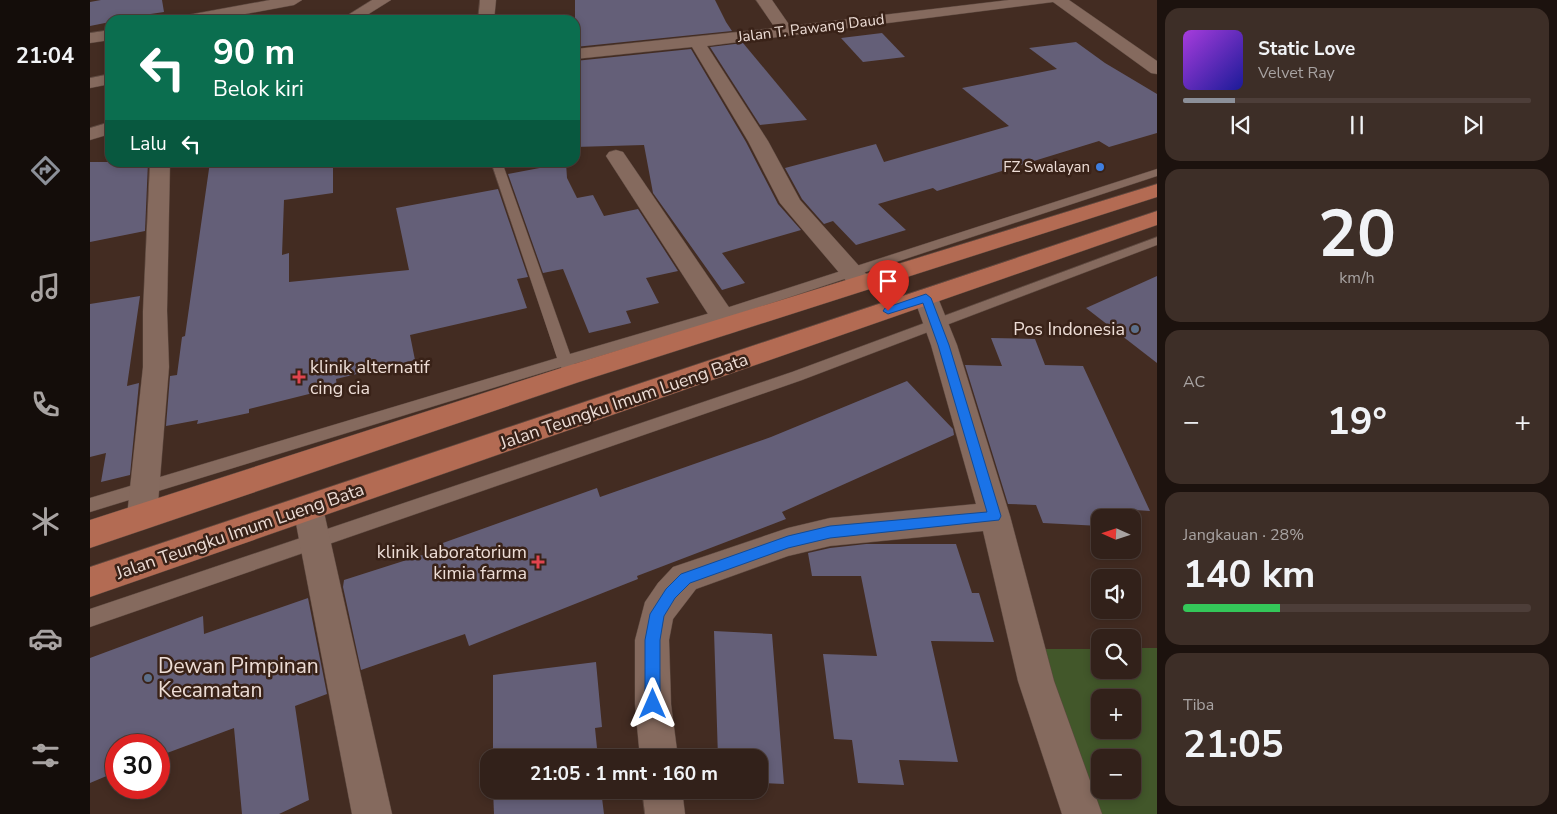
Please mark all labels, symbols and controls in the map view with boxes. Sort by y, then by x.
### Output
street label: Jalan T. Pawang Daud [735,9,886,47]
text: 90 m [213,29,295,76]
icon: left [130,35,195,100]
text: Static Love [1258,36,1355,62]
text: 21:04 [16,41,74,71]
text: Velvet Ray [1258,62,1335,84]
text: Belok kiri [213,74,304,104]
icon: previous [1227,111,1255,139]
icon: pause [1343,111,1371,139]
icon: next [1459,111,1487,139]
icon: left [177,130,205,158]
text: Lalu [130,131,167,157]
icon: directions [28,153,63,188]
place label: FZ Swalayan [1003,157,1090,177]
marker: FZ Swalayan [1094,161,1106,173]
text: 20 [1318,190,1396,279]
pin [867,260,909,311]
icon: arrive [874,267,902,295]
text: km/h [1339,267,1375,289]
icon: music [28,270,63,305]
place label: Pos Indonesia [1013,317,1125,341]
marker: Pos Indonesia [1129,323,1141,335]
street label: Jalan Teungku Imum Lueng Bata [496,347,751,455]
place label: klinik alternatif cing cia [310,355,431,400]
marker: klinik alternatif cing cia [292,370,306,384]
text: AC [1183,371,1205,393]
icon: phone [28,387,63,422]
text: 19° [1327,396,1387,447]
text: − [1183,403,1200,441]
text: + [1514,403,1531,441]
street label: Jalan Teungku Imum Lueng Bata [112,477,367,585]
icon: climate [28,504,63,539]
north arrow [1091,509,1141,559]
map controls [1091,509,1141,799]
text: Jangkauan · 28% [1183,524,1304,546]
place label: klinik laboratorium kimia farma [377,540,527,585]
text: 140 km [1183,549,1315,600]
marker: klinik laboratorium kimia farma [531,555,545,569]
button: sound [1091,569,1141,619]
icon: car [28,621,63,656]
button: search [1091,629,1141,679]
place label: Dewan Pimpinan Kecamatan [158,652,319,704]
marker: Dewan Pimpinan Kecamatan [142,672,154,684]
position arrow [626,677,678,729]
button: + [1091,689,1141,739]
text: Tiba [1183,694,1214,716]
text: 21:05 [1183,719,1284,770]
speed limit sign: 30 [105,734,170,799]
icon: filters [28,738,63,773]
button: − [1091,749,1141,799]
text: 21:05 · 1 mnt · 160 m [530,761,718,787]

